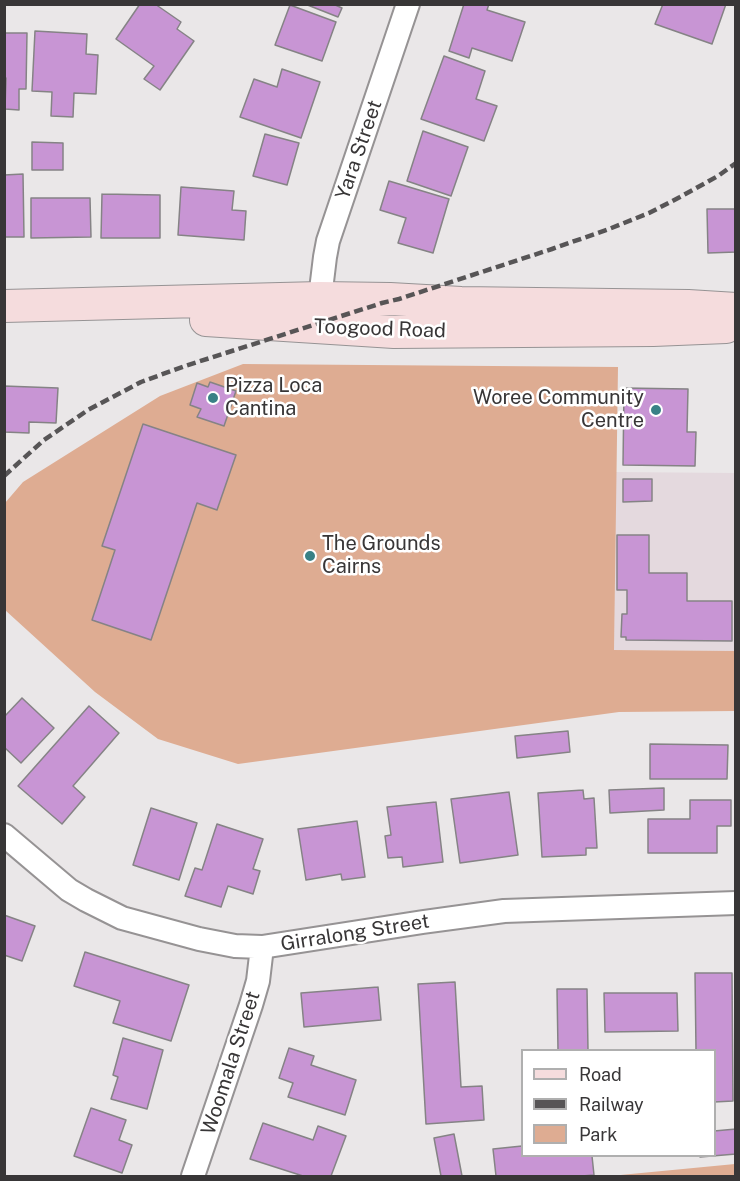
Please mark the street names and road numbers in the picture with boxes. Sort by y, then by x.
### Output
street label: Yara Street [331,97,387,203]
street label: Toogood Road [314,315,446,343]
street label: Girralong Street [279,909,431,957]
street label: Woomala Street [197,988,265,1138]

